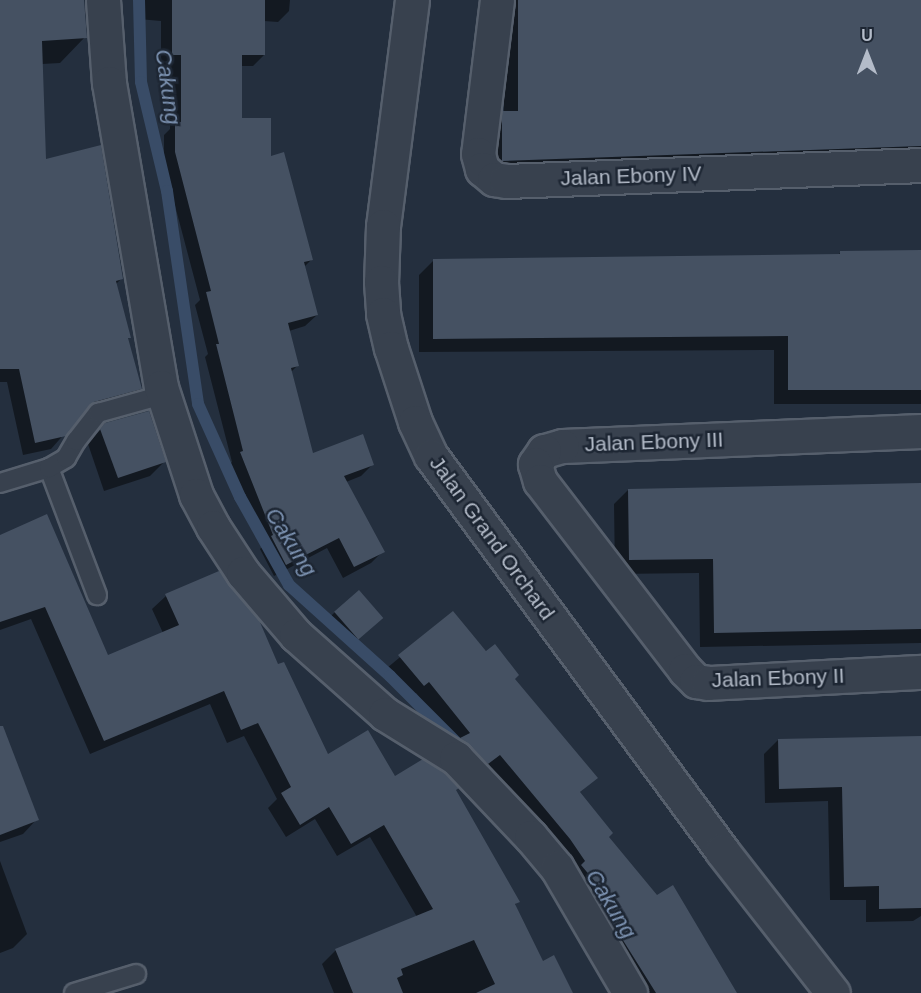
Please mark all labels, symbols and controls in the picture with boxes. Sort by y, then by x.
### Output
north arrow [837,24,897,84]
text: U [861,27,873,44]
water label: Cakung [150,48,186,126]
street label: Jalan Ebony IV [560,161,702,191]
street label: Jalan Ebony III [584,427,724,457]
street label: Jalan Grand Orchard [424,451,560,625]
water label: Cakung [260,503,322,581]
street label: Jalan Ebony II [711,663,845,693]
water label: Cakung [580,865,642,943]

